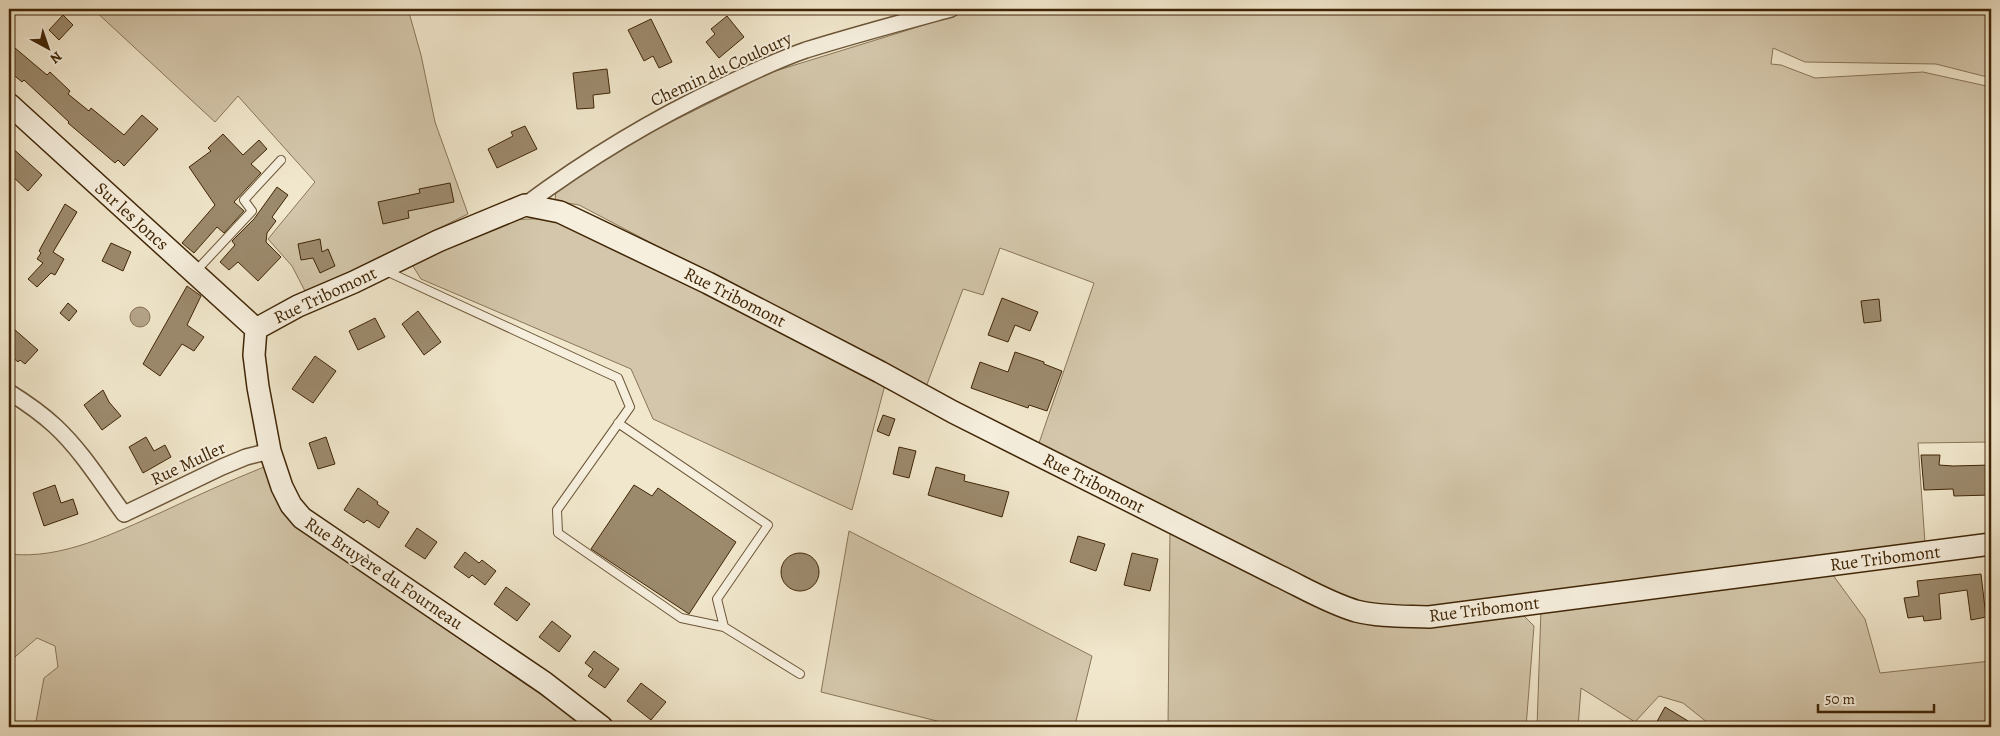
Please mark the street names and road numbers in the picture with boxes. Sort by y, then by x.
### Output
street label: Chemin du Couloury [646,25,796,112]
street label: Sur les Joncs [90,176,174,256]
street label: Rue Tribomont [270,261,380,329]
street label: Rue Tribomont [680,261,790,333]
street label: Rue Muller [147,435,229,491]
street label: Rue Tribomont [1039,447,1149,519]
street label: Rue Bruyère du Fourneau [300,511,468,635]
street label: Rue Tribomont [1828,539,1942,577]
street label: Rue Tribomont [1427,590,1541,628]

